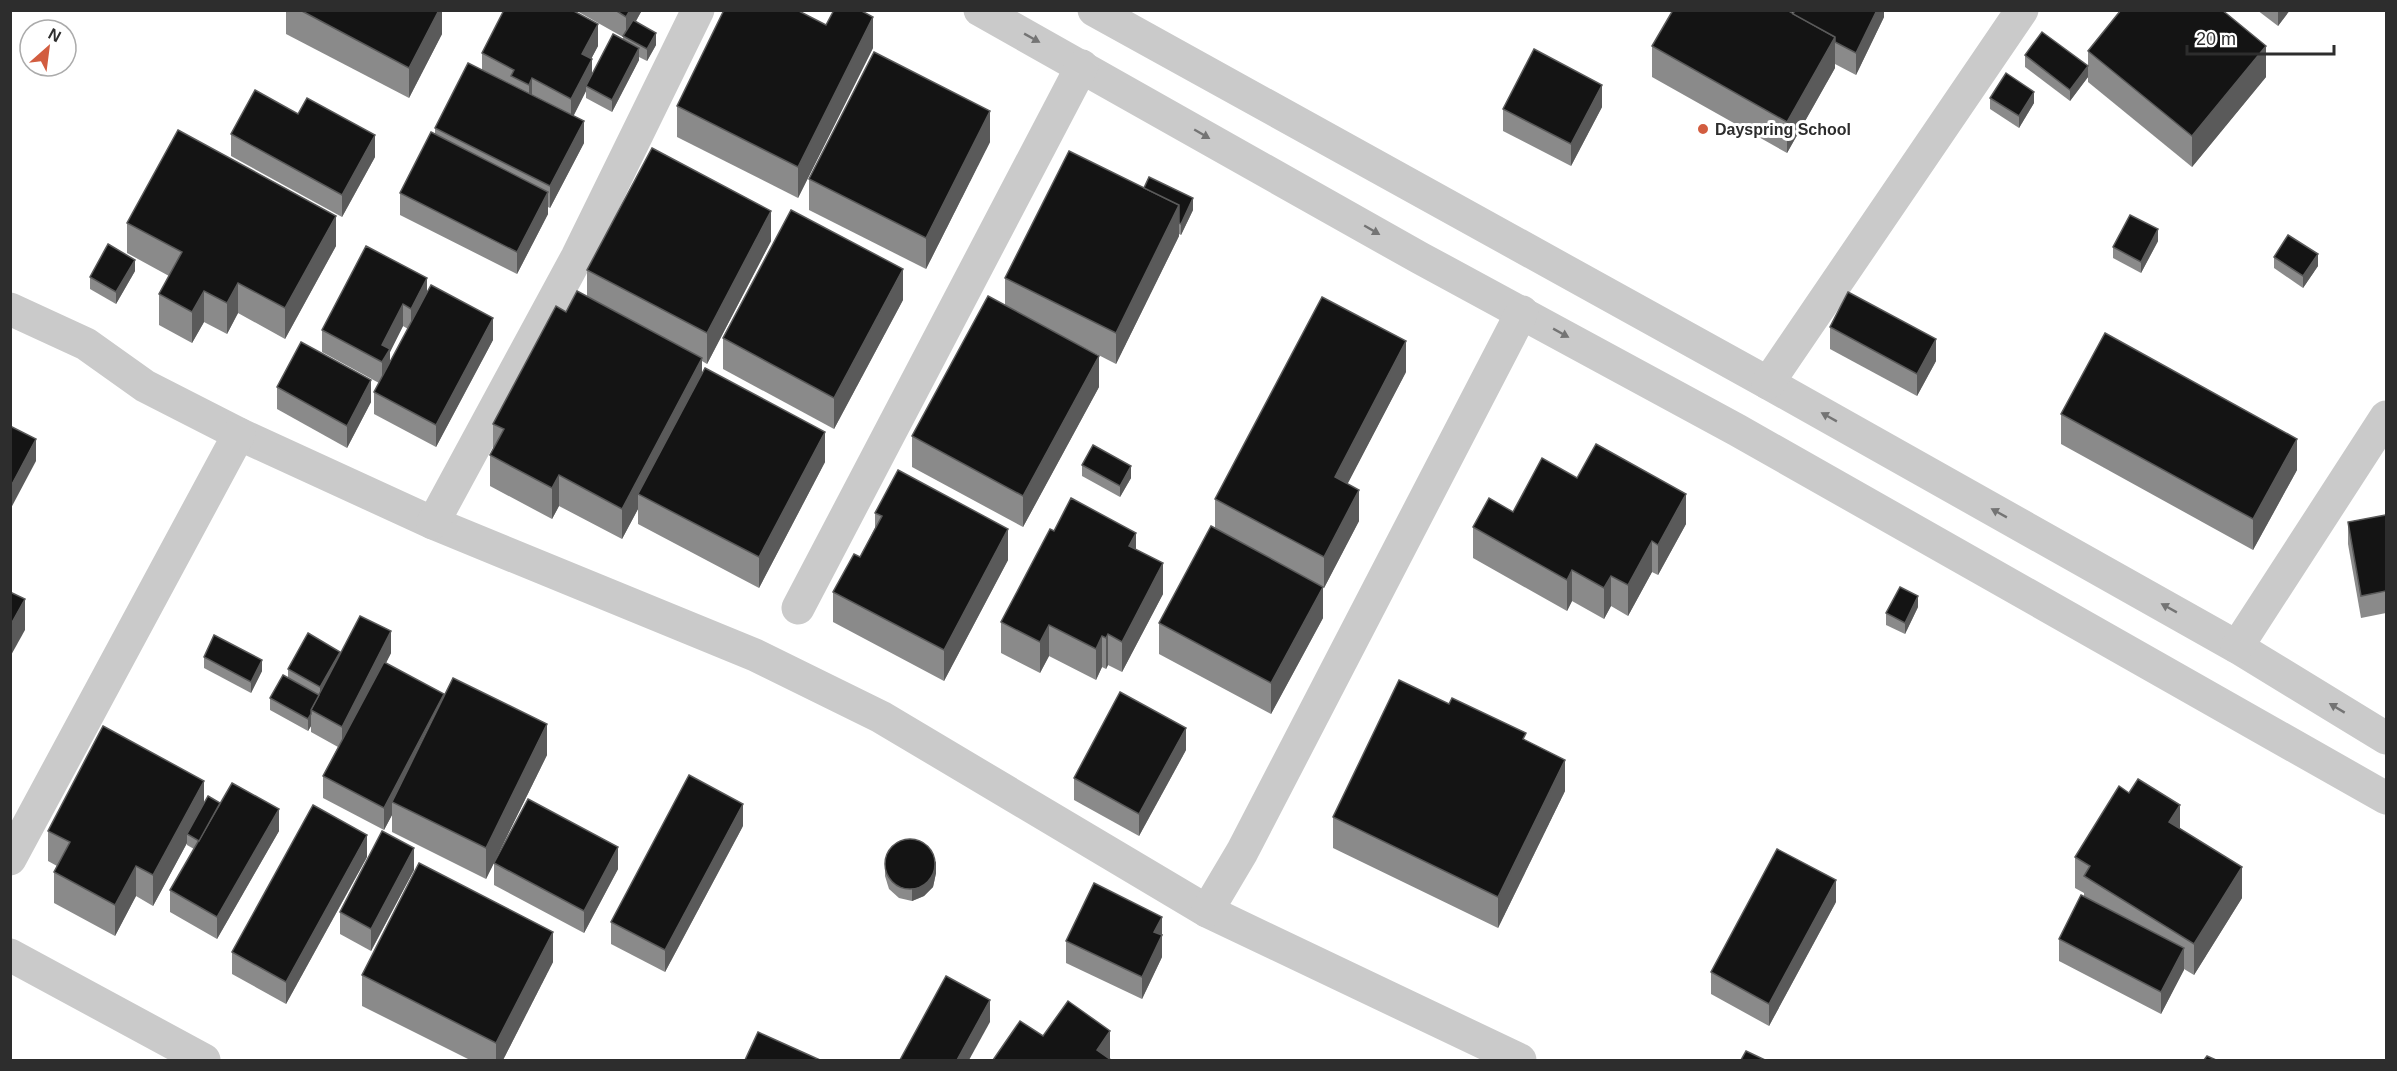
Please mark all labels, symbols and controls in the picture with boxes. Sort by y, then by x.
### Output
north arrow [18,18,78,78]
scale bar [2187,18,2334,56]
text: N [46,25,64,45]
text: 20 m [2196,29,2236,49]
one-way arrow [1024,33,1041,43]
place label: Dayspring School [1715,121,1851,138]
marker: Dayspring School [1696,122,1710,136]
one-way arrow [1194,129,1211,139]
one-way arrow [1363,225,1380,235]
one-way arrow [1553,328,1570,338]
one-way arrow [1820,412,1837,422]
one-way arrow [1991,507,2007,518]
one-way arrow [2160,603,2177,613]
one-way arrow [2329,702,2345,713]

